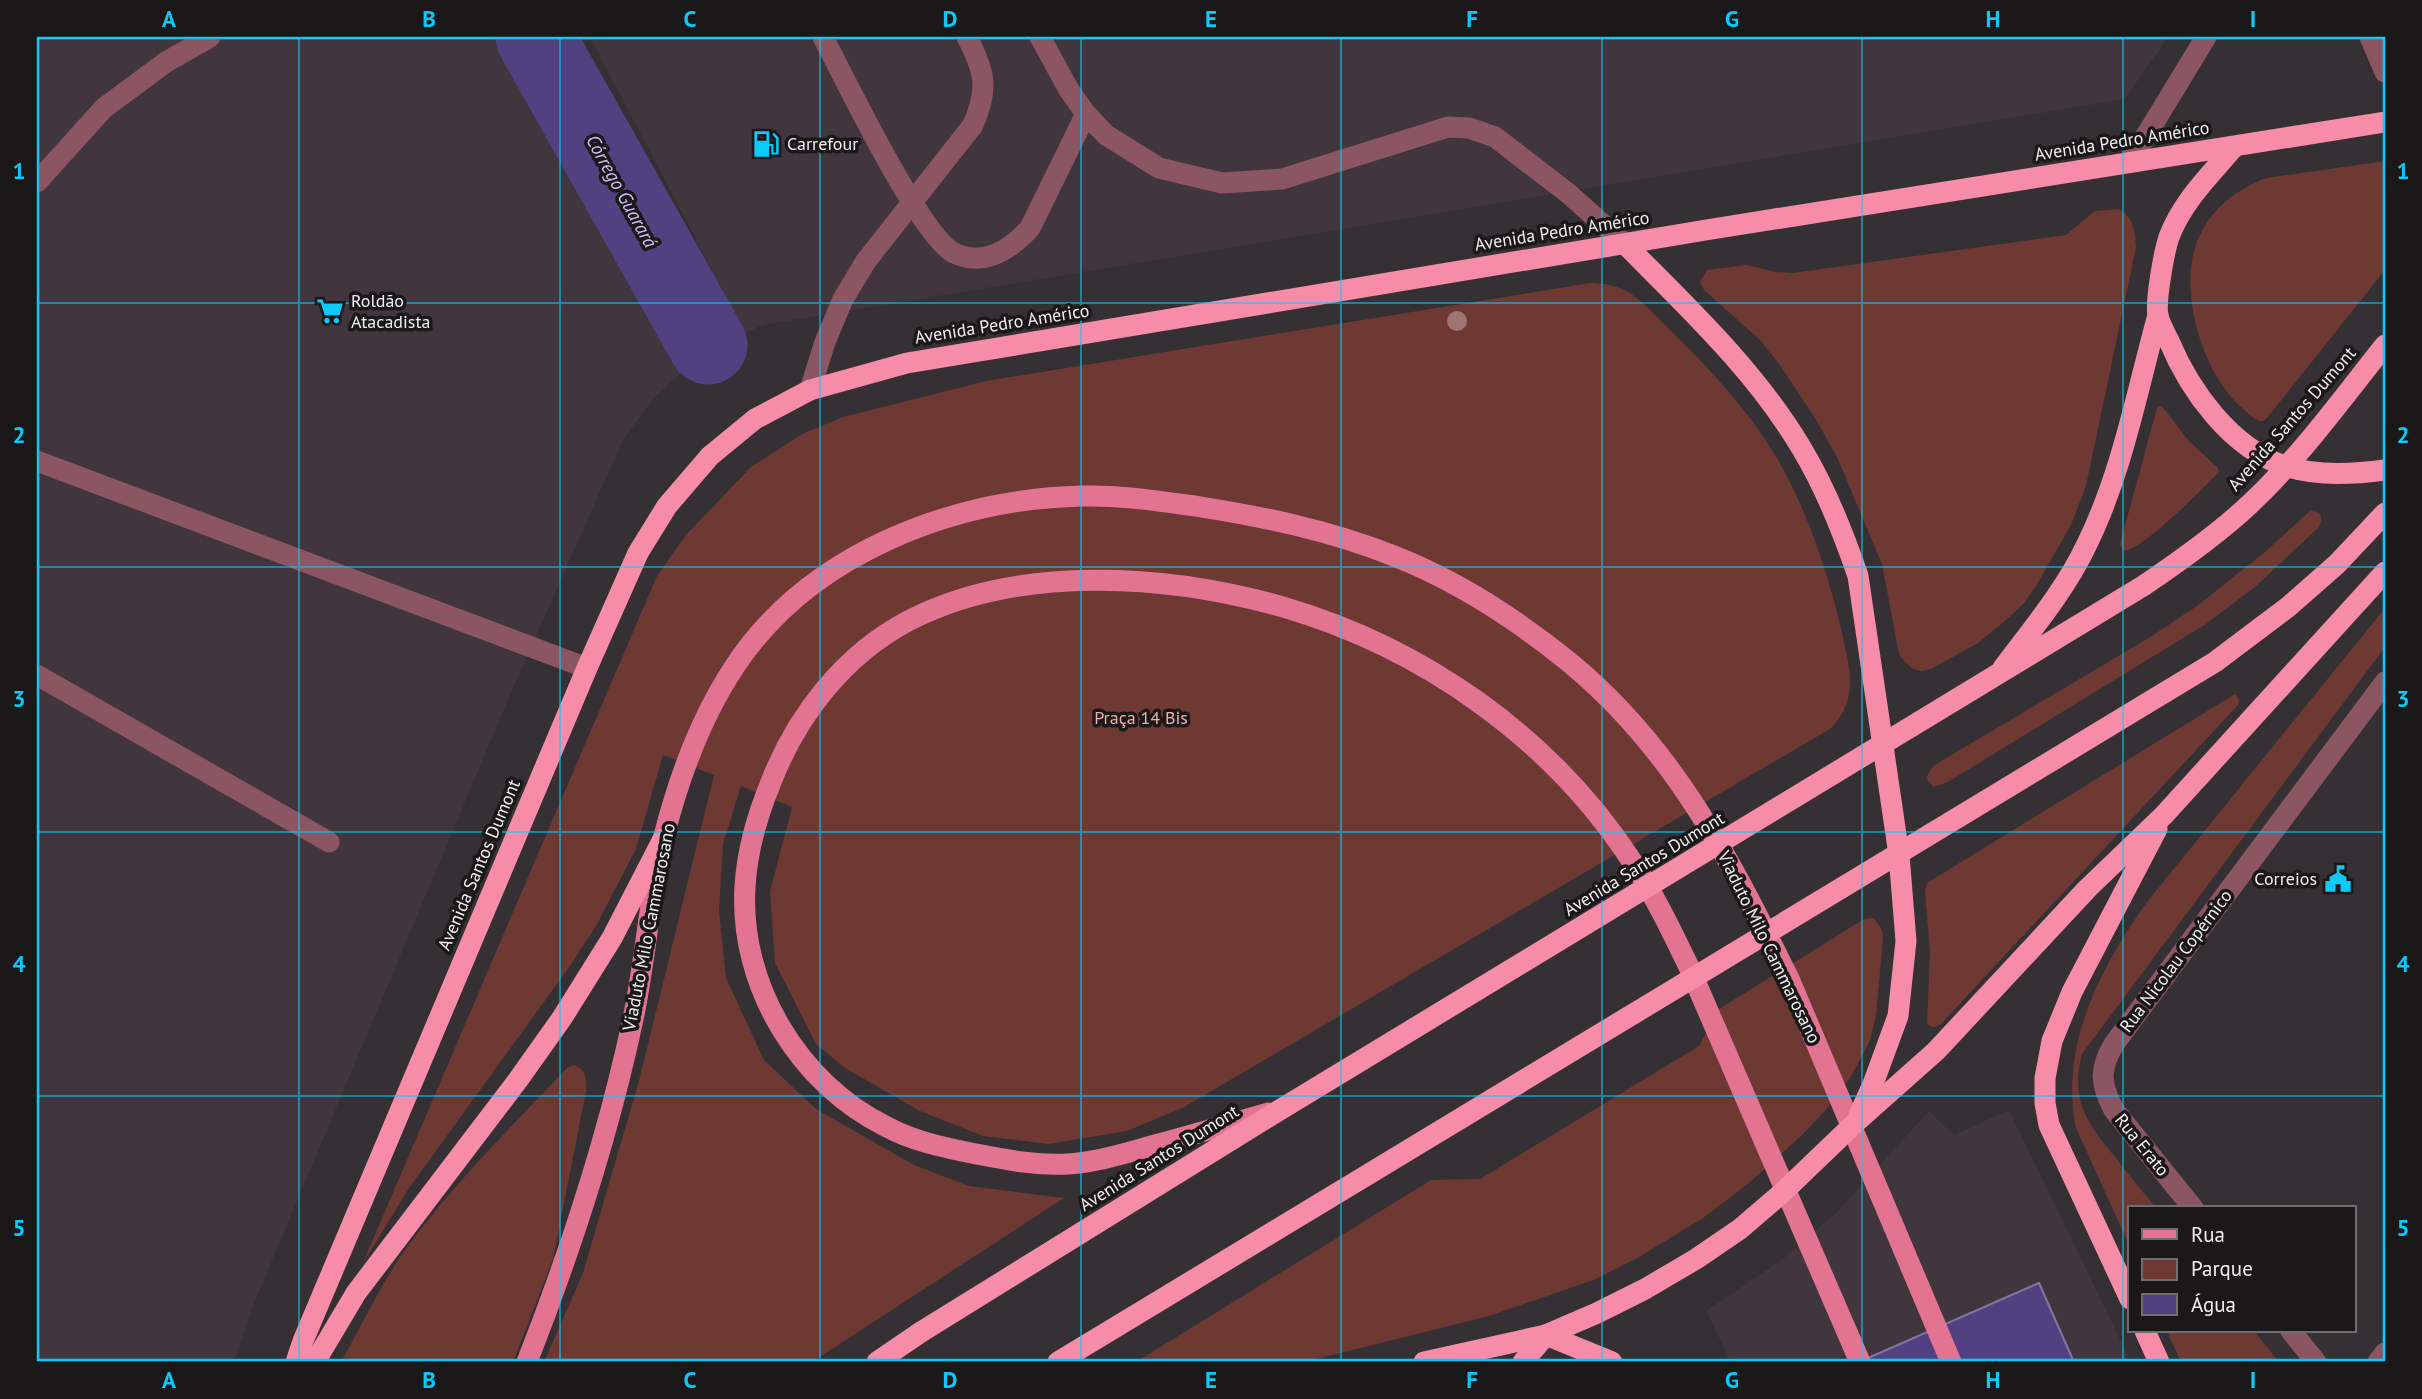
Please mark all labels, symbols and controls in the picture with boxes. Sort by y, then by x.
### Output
text: A [162,4,176,33]
text: B [422,4,436,33]
text: C [684,4,697,33]
text: D [943,4,957,33]
text: E [1205,4,1217,33]
text: F [1466,4,1478,33]
text: G [1725,4,1739,33]
text: H [1986,4,2000,33]
text: I [2250,4,2256,33]
street label: Avenida Pedro Américo [2033,115,2211,166]
fuel station icon: Carrefour [751,129,781,159]
water label: Córrego Guarará [581,130,663,252]
place label: Carrefour [787,132,858,155]
text: 1 [12,156,26,185]
text: 1 [2396,156,2410,185]
street label: Avenida Pedro Américo [1473,205,1651,256]
place label: Roldão Atacadista [351,289,430,333]
supermarket icon: Roldão Atacadista [315,296,345,326]
street label: Avenida Pedro Américo [913,298,1091,349]
street label: Avenida Santos Dumont [2223,342,2361,495]
text: 2 [12,420,26,449]
text: 2 [2396,420,2410,449]
text: 3 [12,684,26,713]
text: 3 [2396,684,2410,713]
park label: Praça 14 Bis [1094,706,1188,729]
street label: Avenida Santos Dumont [432,776,525,954]
street label: Avenida Santos Dumont [1559,806,1728,921]
street label: Viaduto Milo Cammarosano [617,821,680,1034]
street label: Viaduto Milo Cammarosano [1712,846,1826,1047]
public building icon: Correios [2323,864,2353,894]
place label: Correios [2254,867,2317,890]
street label: Rua Nicolau Copérnico [2114,885,2237,1037]
text: 4 [12,949,26,978]
text: 4 [2396,949,2410,978]
street label: Avenida Santos Dumont [1075,1099,1243,1216]
street label: Rua Erato [2110,1109,2175,1181]
legend [2128,1206,2356,1332]
text: 5 [12,1213,26,1242]
text: 5 [2396,1213,2410,1242]
text: Rua [2191,1221,2225,1248]
text: Parque [2191,1255,2253,1282]
text: Água [2191,1291,2236,1318]
text: A [162,1365,176,1394]
text: B [422,1365,436,1394]
text: C [684,1365,697,1394]
text: D [943,1365,957,1394]
text: E [1205,1365,1217,1394]
text: F [1466,1365,1478,1394]
text: G [1725,1365,1739,1394]
text: H [1986,1365,2000,1394]
text: I [2250,1365,2256,1394]

